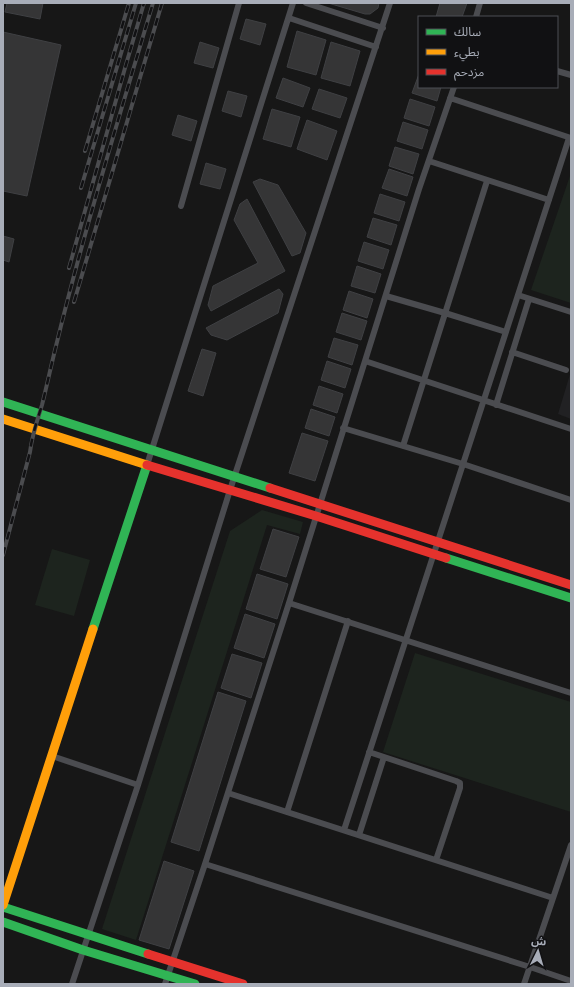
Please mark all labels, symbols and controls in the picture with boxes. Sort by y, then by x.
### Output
legend [418,16,558,88]
text: سالك [454,24,481,40]
text: بطيء [454,44,480,62]
text: مزدحم [454,64,484,81]
north arrow [518,931,558,971]
text: ش [531,933,547,949]

